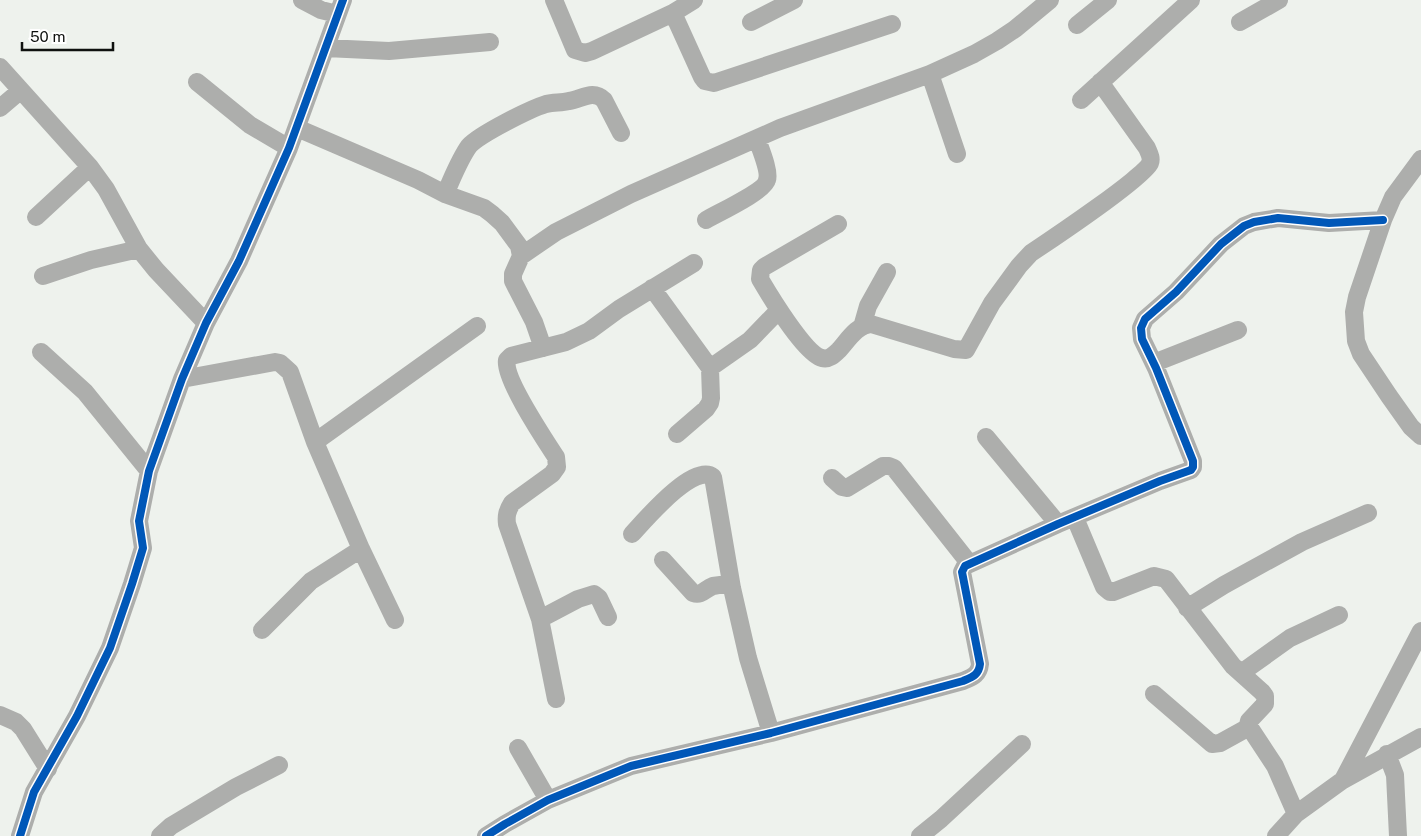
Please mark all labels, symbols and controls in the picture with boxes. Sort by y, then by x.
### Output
scale bar [22,20,114,52]
text: 50 m [30,28,65,45]

